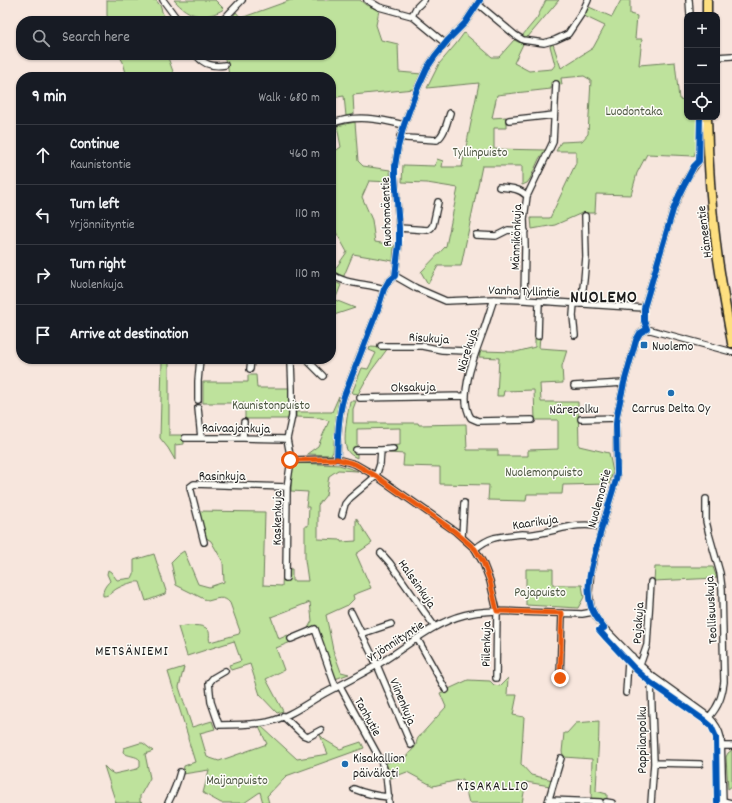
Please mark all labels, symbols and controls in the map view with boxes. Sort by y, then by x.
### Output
map controls [684,12,720,120]
button: + [684,12,720,48]
search box [16,16,336,60]
icon: search [30,27,52,49]
text: Search here [62,27,130,49]
button: − [684,48,720,84]
button: locate [684,84,720,120]
text: 9 min [32,86,66,110]
text: Walk · 680 m [259,89,320,108]
park label: Luodontaka [606,103,663,122]
text: Continue [70,134,119,156]
icon: ahead [32,144,54,166]
park label: Tyllinpuisto [452,144,508,163]
text: 460 m [289,145,320,164]
text: Kaunistontie [70,156,131,175]
street label: Ruohomäentie [377,177,398,247]
text: Turn left [70,194,119,216]
street label: Männikönkuja [507,203,528,270]
icon: left [32,204,54,226]
street label: Hämeentie [693,204,718,259]
text: 110 m [295,205,320,224]
text: Yrjönniityntie [70,216,135,235]
text: Turn right [70,254,126,276]
icon: right [32,264,54,286]
text: 110 m [295,265,320,284]
text: Nuolenkuja [70,276,123,295]
street label: Vanha Tyllintie [488,282,560,303]
district label: NUOLEMO [570,287,638,311]
icon: arrive [32,324,54,346]
text: Arrive at destination [70,324,188,346]
street label: Närekuja [453,326,484,374]
street label: Risukuja [408,329,450,350]
place label: Nuolemo [652,338,694,357]
marker: Nuolemo [639,340,649,350]
street label: Oksakuja [390,379,437,398]
marker: Carrus Delta Oy [666,388,676,398]
park label: Kaunistonpuisto [232,397,310,416]
place label: Carrus Delta Oy [632,400,711,419]
street label: Närepolku [549,401,599,420]
street label: Raivaajankuja [202,419,271,440]
route start [281,451,299,469]
park label: Nuolemonpuisto [505,464,583,483]
street label: Nuolemontie [583,467,617,530]
street label: Rasinkuja [199,468,246,487]
street label: Kaskenkuja [269,489,288,546]
street label: Kaarikuja [511,511,560,536]
street label: Halssinkuja [392,556,440,613]
street label: Teollisuuskuja [701,575,724,644]
park label: Pajapuisto [514,584,566,603]
street label: Pajakuja [629,601,650,645]
street label: Yrjönniityntie [364,616,429,668]
street label: Piilenkuja [478,620,497,667]
district label: METSÄNIEMI [95,642,169,662]
route end [551,669,569,687]
street label: Viinenkuja [383,676,420,729]
street label: Tanhutie [348,694,385,740]
street label: Pappilanpolku [634,706,653,774]
place label: Kisakallion päiväkoti [353,750,405,784]
marker: Kisakallion päiväkoti [340,759,350,769]
park label: Maijanpuisto [206,772,268,791]
district label: KISAKALLIO [457,777,529,797]

